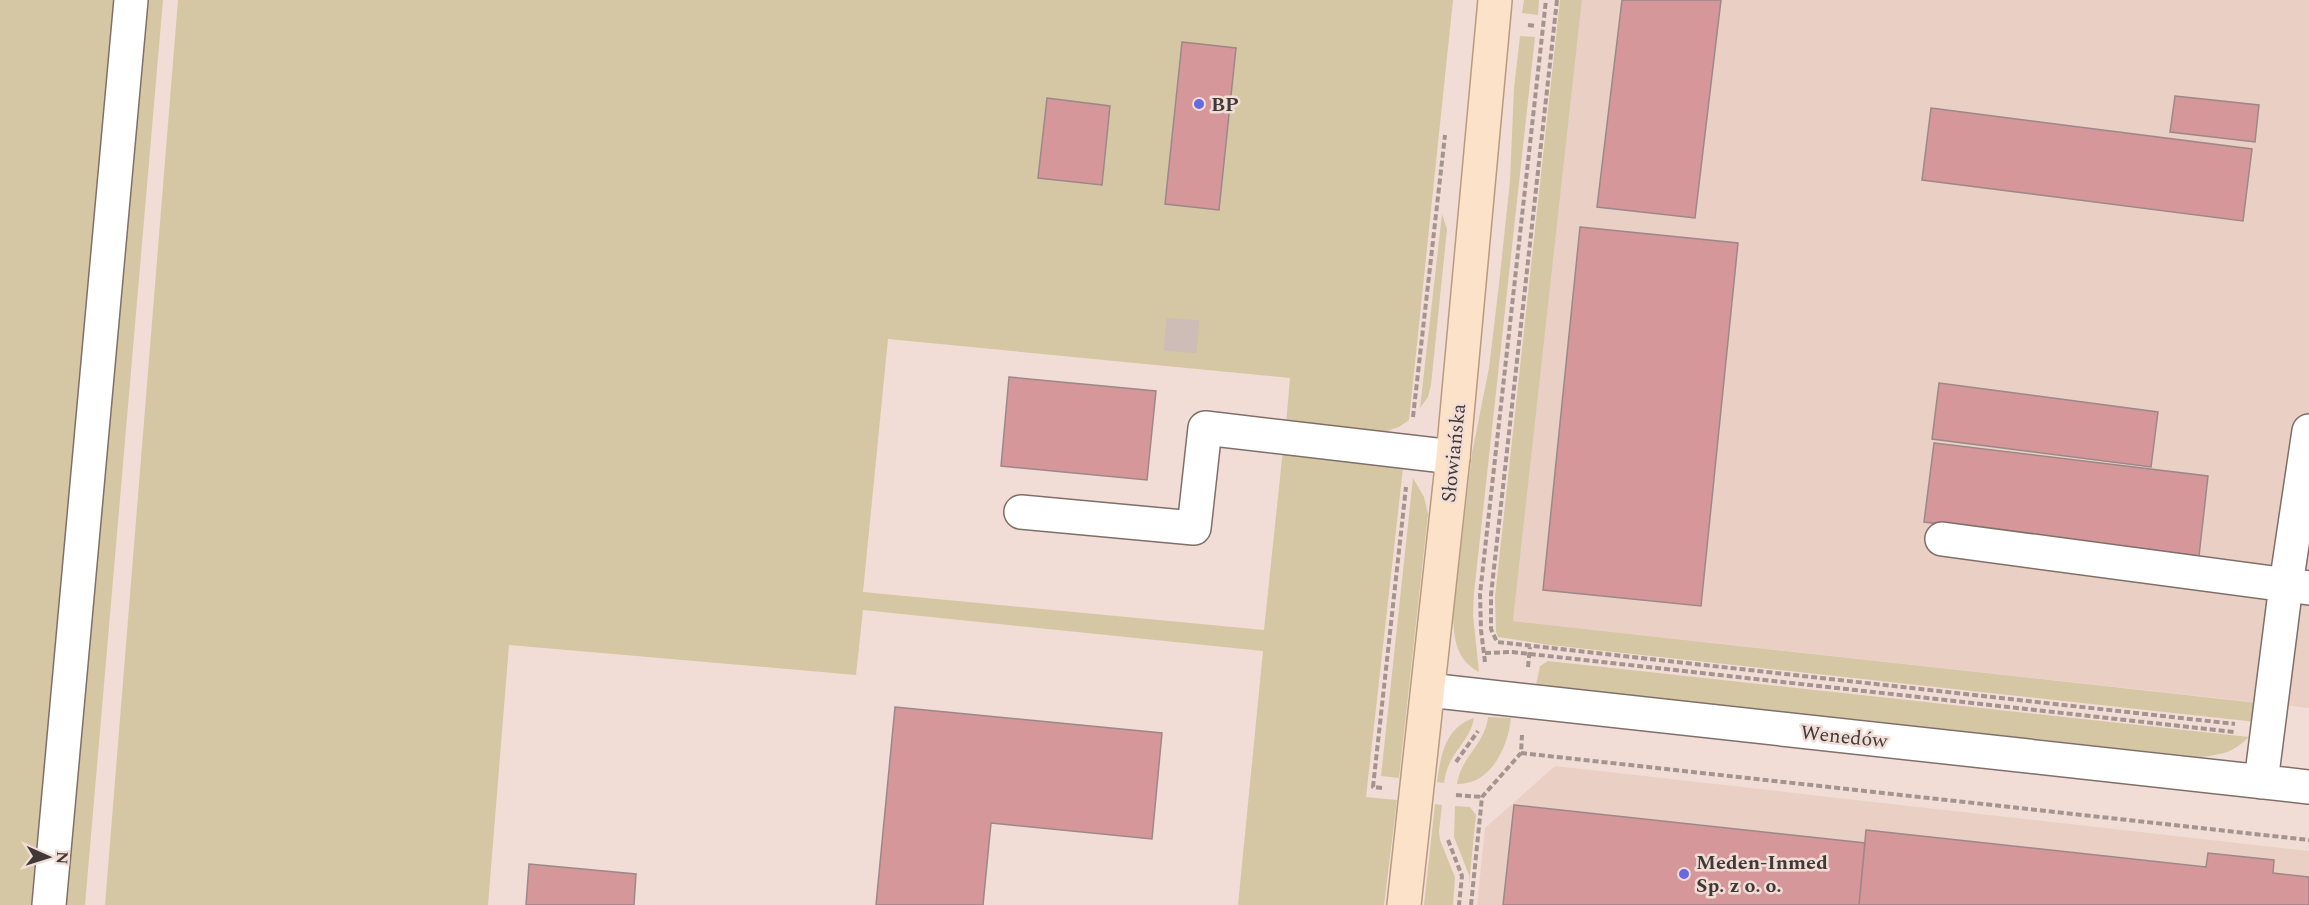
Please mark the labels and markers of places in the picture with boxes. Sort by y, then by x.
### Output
place label: BP [1211,90,1239,120]
marker: BP [1192,97,1206,111]
place label: Meden-Inmed Sp. z o. o. [1696,848,1828,901]
marker: Meden-Inmed Sp. z o. o. [1677,867,1691,881]

